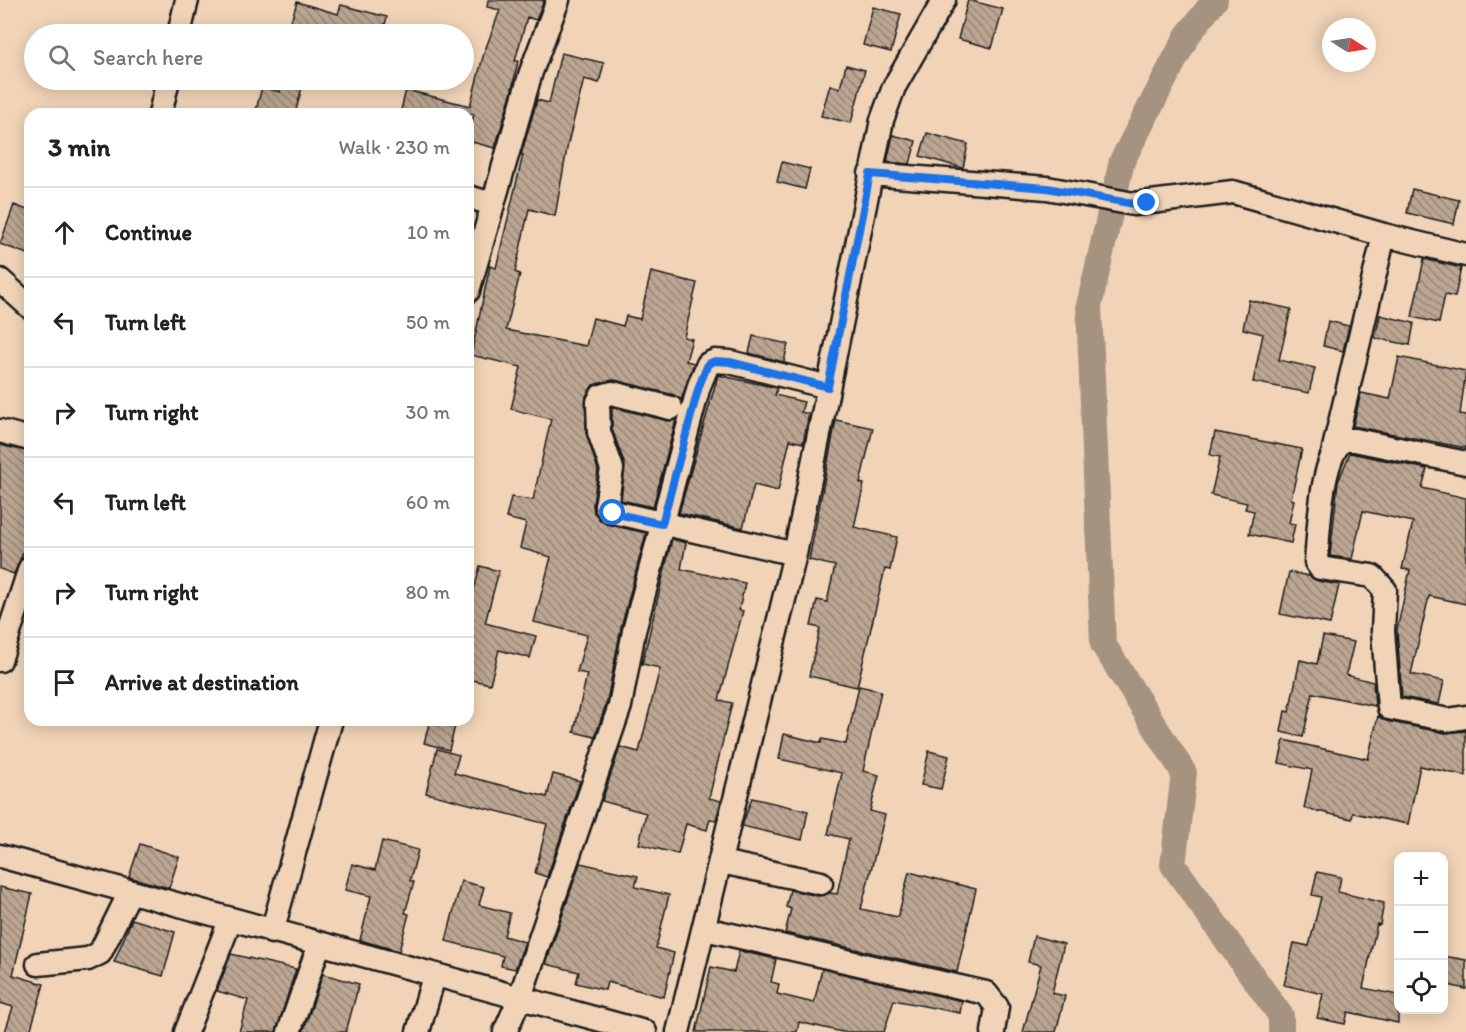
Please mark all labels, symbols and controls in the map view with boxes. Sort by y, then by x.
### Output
north arrow [1322,18,1376,72]
search box [24,24,474,90]
icon: search [45,41,78,74]
text: Search here [93,44,203,71]
text: 3 min [48,131,110,163]
text: Walk · 230 m [338,135,450,159]
route end [1133,189,1159,215]
icon: ahead [48,216,81,249]
text: Continue [105,219,192,246]
text: 10 m [407,220,450,244]
icon: left [48,306,81,339]
text: Turn left [105,309,186,336]
text: 50 m [406,310,450,334]
icon: right [48,396,81,429]
text: Turn right [105,399,199,426]
text: 30 m [405,400,450,424]
icon: left [48,486,81,519]
text: Turn left [105,489,186,516]
text: 60 m [406,490,450,514]
route start [599,499,625,525]
icon: right [48,576,81,609]
text: Turn right [105,579,199,606]
text: 80 m [405,580,450,604]
icon: arrive [48,666,81,699]
text: Arrive at destination [105,669,299,696]
map controls [1394,852,1448,1014]
button: + [1394,852,1448,906]
button: − [1394,906,1448,960]
button: locate [1394,960,1448,1014]

